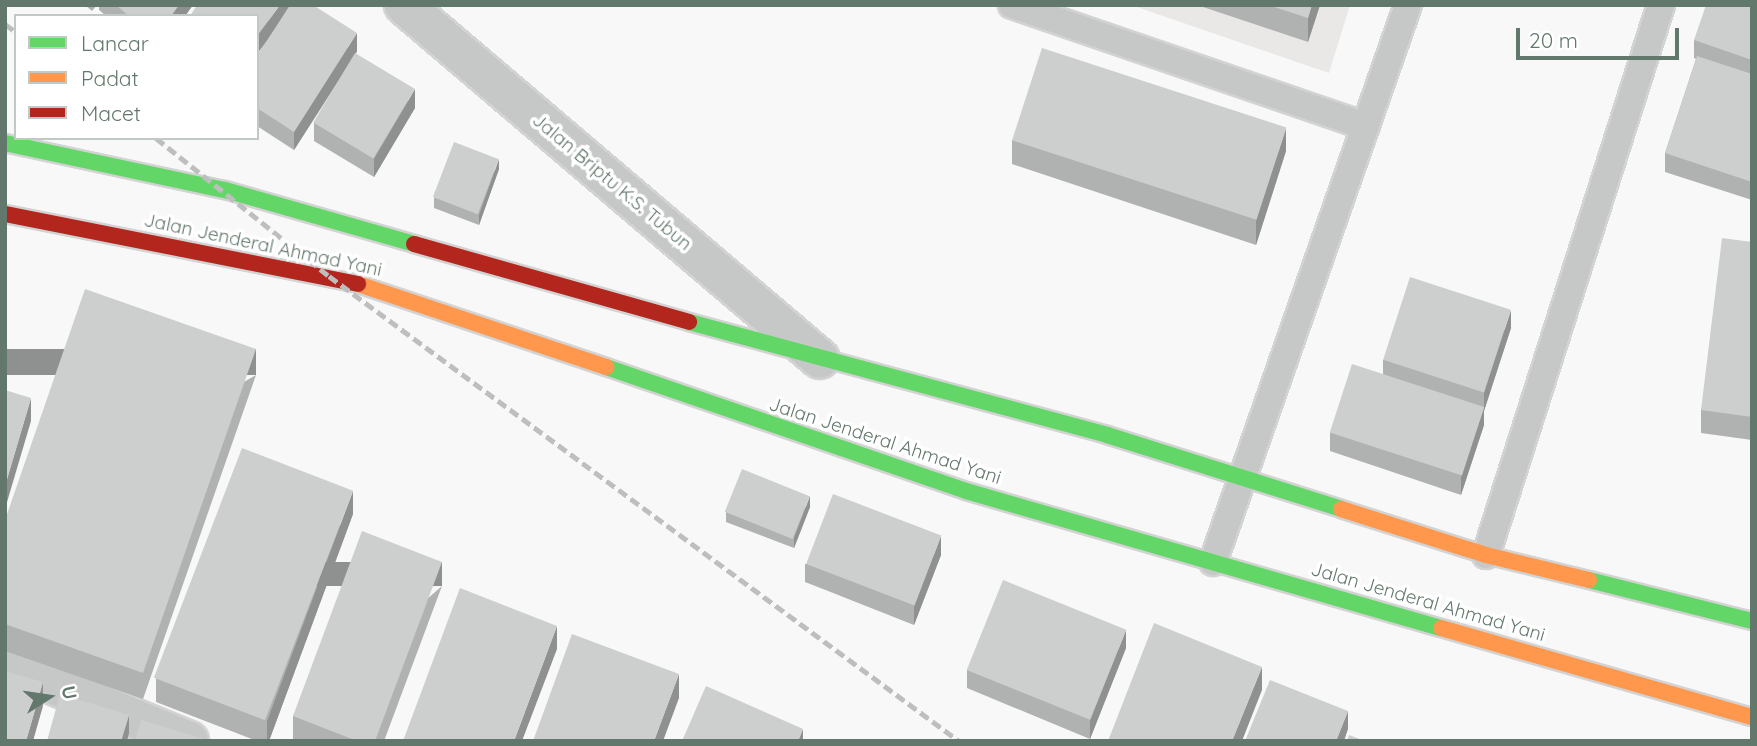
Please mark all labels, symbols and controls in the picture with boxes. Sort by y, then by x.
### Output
legend [14,14,259,140]
scale bar [1519,14,1682,58]
text: 20 m [1529,27,1578,53]
text: Lancar [81,30,149,56]
text: Padat [81,65,139,91]
text: Macet [81,100,141,126]
street label: Jalan Briptu K.S. Tubun [528,109,696,255]
street label: Jalan Jenderal Ahmad Yani [142,209,384,281]
street label: Jalan Jenderal Ahmad Yani [766,393,1004,489]
street label: Jalan Jenderal Ahmad Yani [1308,558,1548,646]
north arrow [14,662,84,732]
text: U [56,684,83,702]

